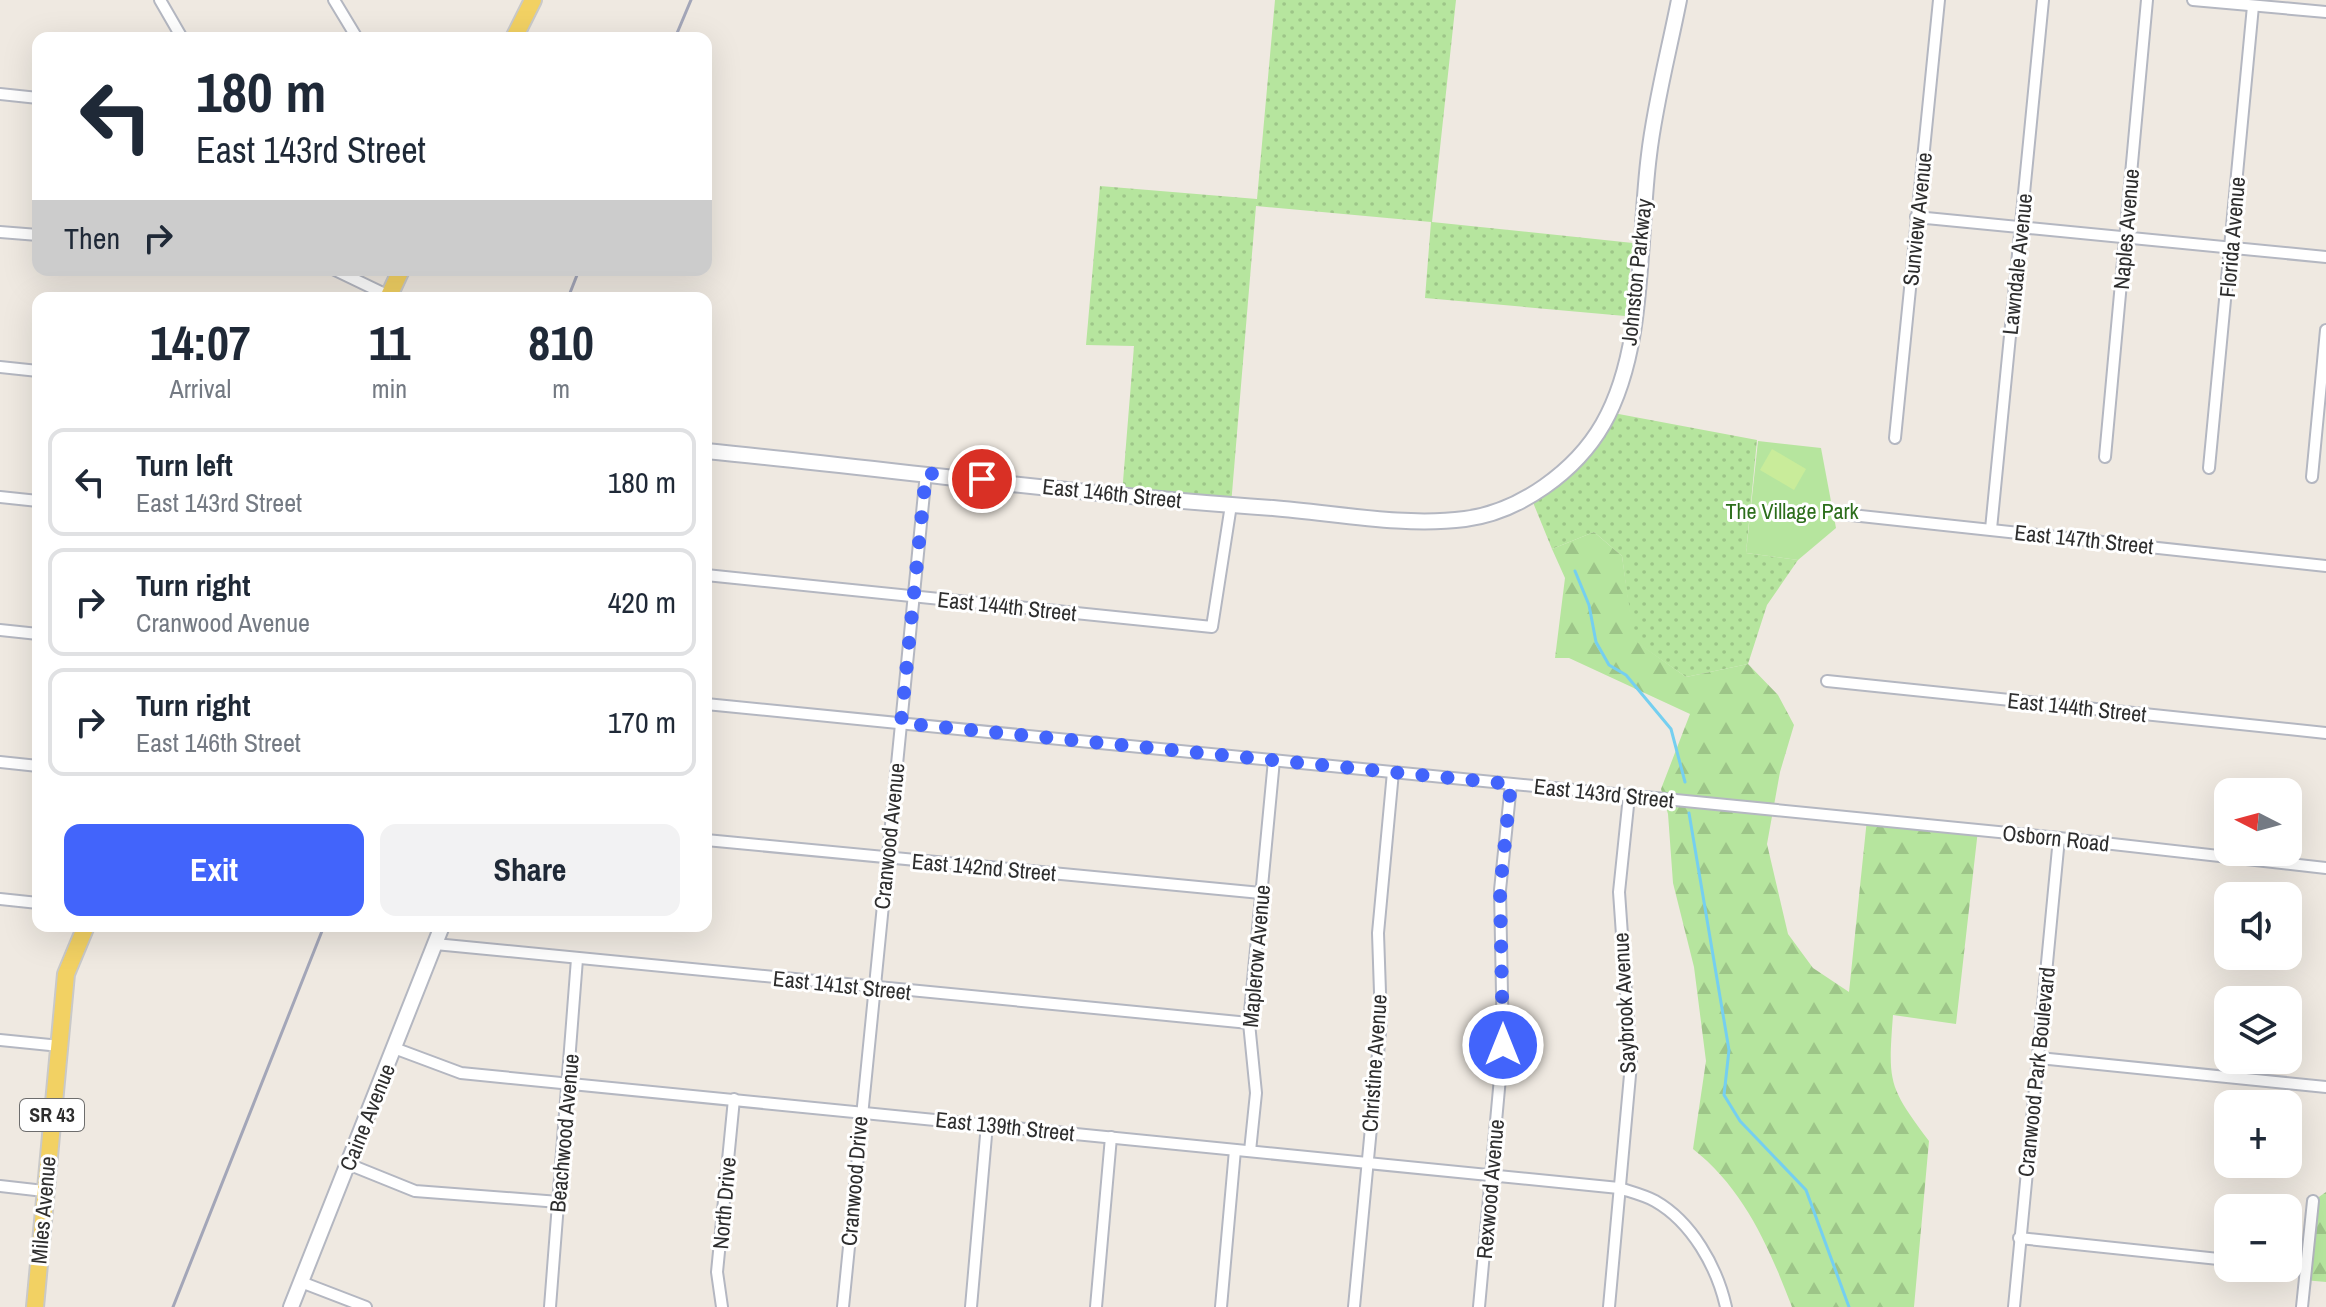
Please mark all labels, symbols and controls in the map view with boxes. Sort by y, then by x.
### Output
text: 180 m [196,54,326,129]
icon: left [64,64,168,168]
text: East 143rd Street [196,126,426,174]
street label: Sunview Avenue [1895,151,1939,287]
street label: Naples Avenue [2106,167,2146,291]
street label: Florida Avenue [2212,175,2252,299]
street label: Lawndale Avenue [1995,192,2039,336]
street label: Johnston Parkway [1613,197,1659,347]
icon: right [136,216,180,260]
text: Then [64,218,120,258]
text: 14:07 [150,310,251,375]
text: 11 [369,310,410,375]
text: 810 [528,310,594,375]
text: Arrival [170,371,231,406]
text: min [372,371,407,406]
text: m [552,371,570,406]
text: Turn left [136,445,233,485]
pin [948,445,1016,513]
icon: arrive [960,457,1004,501]
icon: left [68,460,112,504]
text: 180 m [608,462,676,502]
street label: East 146th Street [1041,471,1183,515]
text: East 143rd Street [136,485,302,520]
park label: The Village Park [1725,496,1860,526]
street label: East 147th Street [2013,517,2155,561]
text: Turn right [136,565,250,605]
icon: right [68,580,112,624]
text: 420 m [608,582,676,622]
street label: East 144th Street [936,584,1078,628]
text: Cranwood Avenue [136,605,310,640]
text: Turn right [136,685,250,725]
street label: East 144th Street [2006,685,2148,729]
icon: right [68,700,112,744]
text: 170 m [608,702,676,742]
text: East 146th Street [136,725,301,760]
street label: Cranwood Avenue [866,761,912,911]
street label: East 143rd Street [1533,771,1675,815]
north arrow [2214,778,2302,866]
map controls [2214,778,2302,1282]
street label: Osborn Road [2001,817,2111,859]
button: Exit [64,824,364,916]
button: Share [380,824,680,916]
street label: East 142nd Street [911,846,1057,888]
button: sound [2214,882,2302,970]
street label: Maplerow Avenue [1235,883,1277,1029]
street label: Saybrook Avenue [1605,932,1643,1074]
street label: East 141st Street [772,963,912,1007]
street label: Cranwood Park Boulevard [2010,966,2062,1178]
button: layers [2214,986,2302,1074]
street label: Christine Avenue [1354,993,1394,1133]
position arrow [1461,1003,1545,1087]
street label: Beachwood Avenue [542,1052,586,1214]
street label: Caine Avenue [332,1059,402,1175]
button: + [2214,1090,2302,1178]
road number: SR 43 [20,1099,84,1131]
street label: East 139th Street [934,1104,1076,1148]
street label: Cranwood Drive [833,1115,875,1247]
street label: Rexwood Avenue [1469,1118,1511,1260]
street label: Miles Avenue [23,1155,63,1265]
street label: North Drive [705,1156,743,1250]
button: − [2214,1194,2302,1282]

